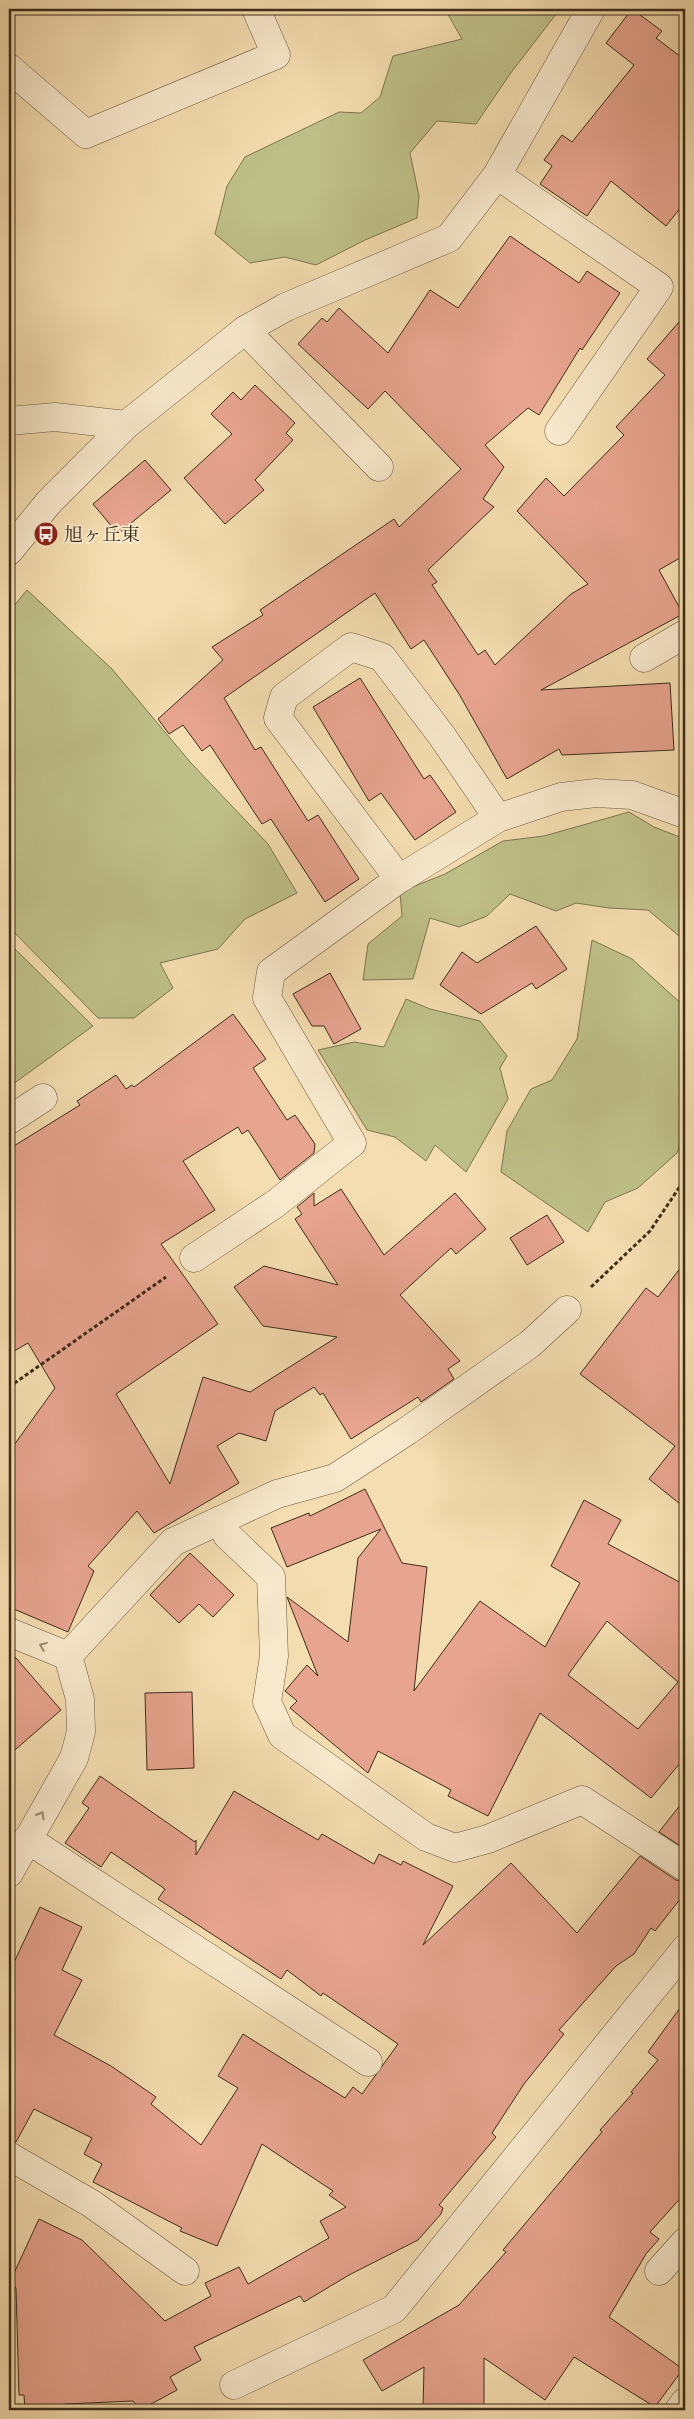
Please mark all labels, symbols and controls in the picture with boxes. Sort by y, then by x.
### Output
bus stop icon: 旭ヶ丘東 [33,521,59,547]
place label: 旭ヶ丘東 [64,523,140,547]
one-way arrow [39,1642,48,1652]
one-way arrow [34,1812,44,1821]

